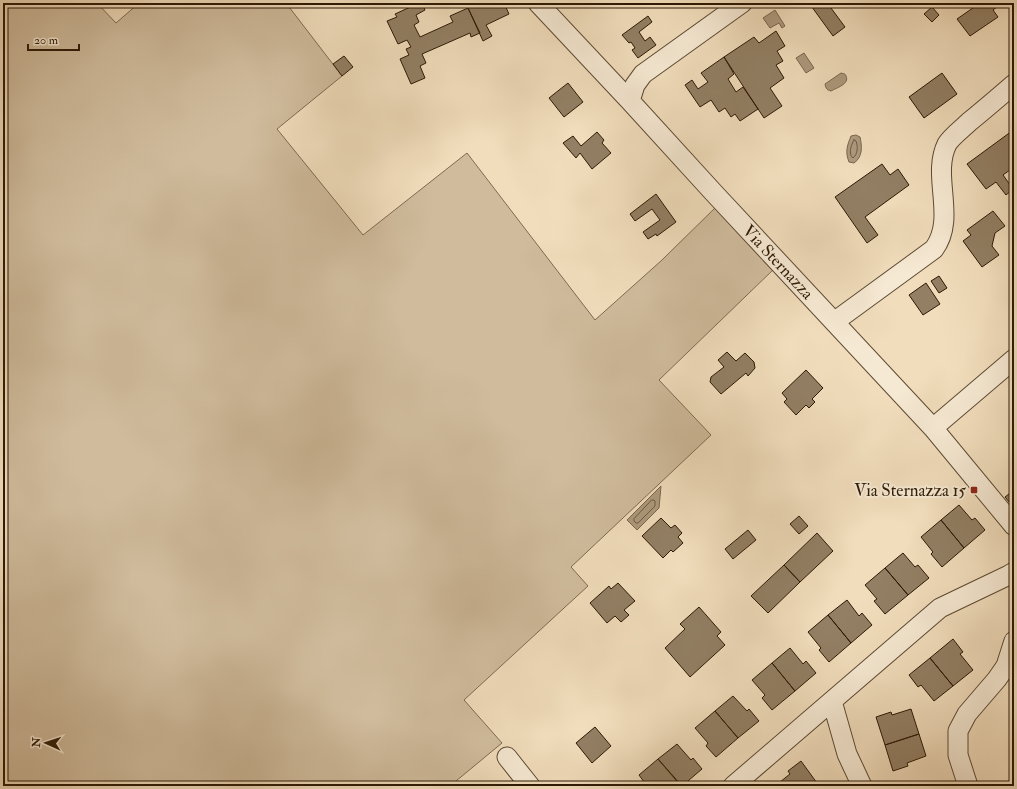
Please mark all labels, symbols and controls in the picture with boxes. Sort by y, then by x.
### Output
scale bar [28,26,79,52]
text: 20 m [34,33,59,48]
street label: Via Sternazza [738,220,819,305]
place label: Via Sternazza 15 [854,480,967,501]
marker: Via Sternazza 15 [969,485,979,495]
north arrow [26,723,66,763]
text: N [30,736,43,749]

